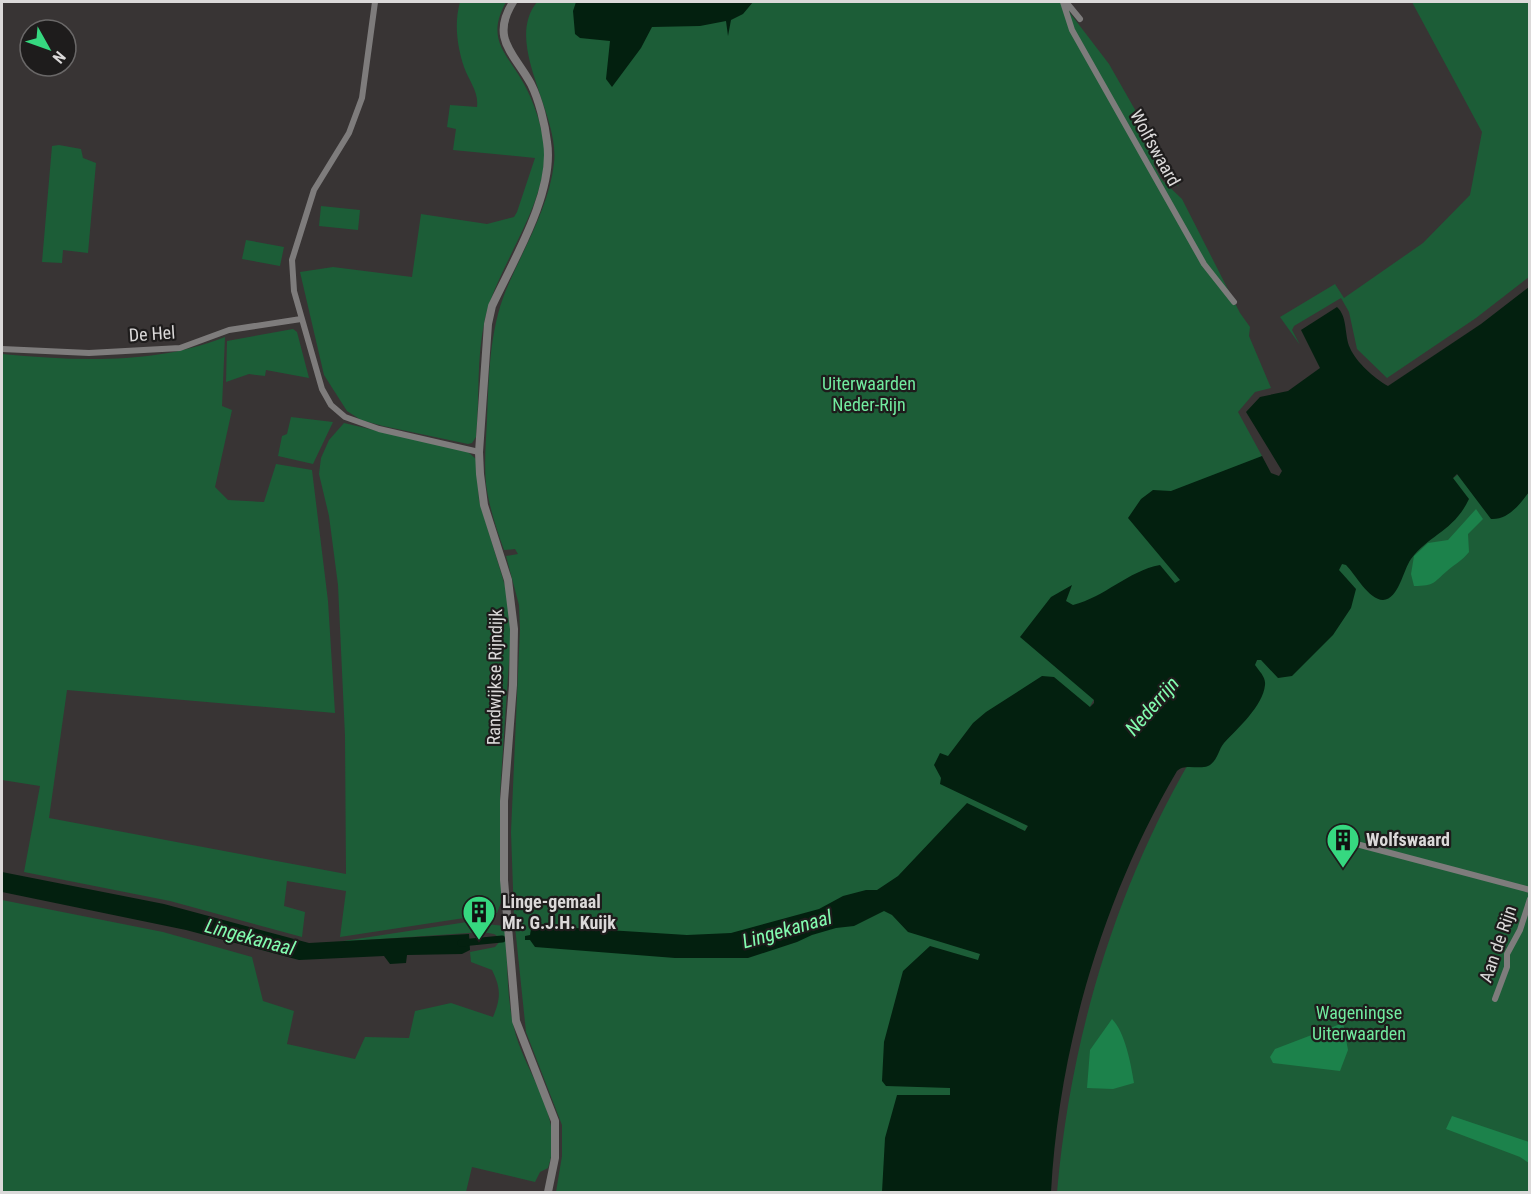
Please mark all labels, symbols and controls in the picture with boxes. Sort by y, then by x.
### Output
north arrow [18,18,78,78]
text: N [49,47,70,67]
street label: Wolfswaard [1126,106,1185,189]
street label: De Hel [128,321,176,346]
park label: Uiterwaarden Neder-Rijn [822,373,916,415]
street label: Randwijkse Rijndijk [483,609,506,745]
water label: Nederrijn [1120,672,1184,740]
building icon: Wolfswaard [1325,822,1361,869]
place label: Wolfswaard [1366,829,1450,850]
place label: Linge-gemaal Mr. G.J.H. Kuijk [502,891,616,933]
building icon: Linge-gemaal Mr. G.J.H. Kuijk [461,894,497,941]
street label: Aan de Rijn [1475,903,1520,985]
water label: Lingekanaal [739,905,835,953]
water label: Lingekanaal [202,913,298,961]
park label: Wageningse Uiterwaarden [1312,1002,1406,1044]

